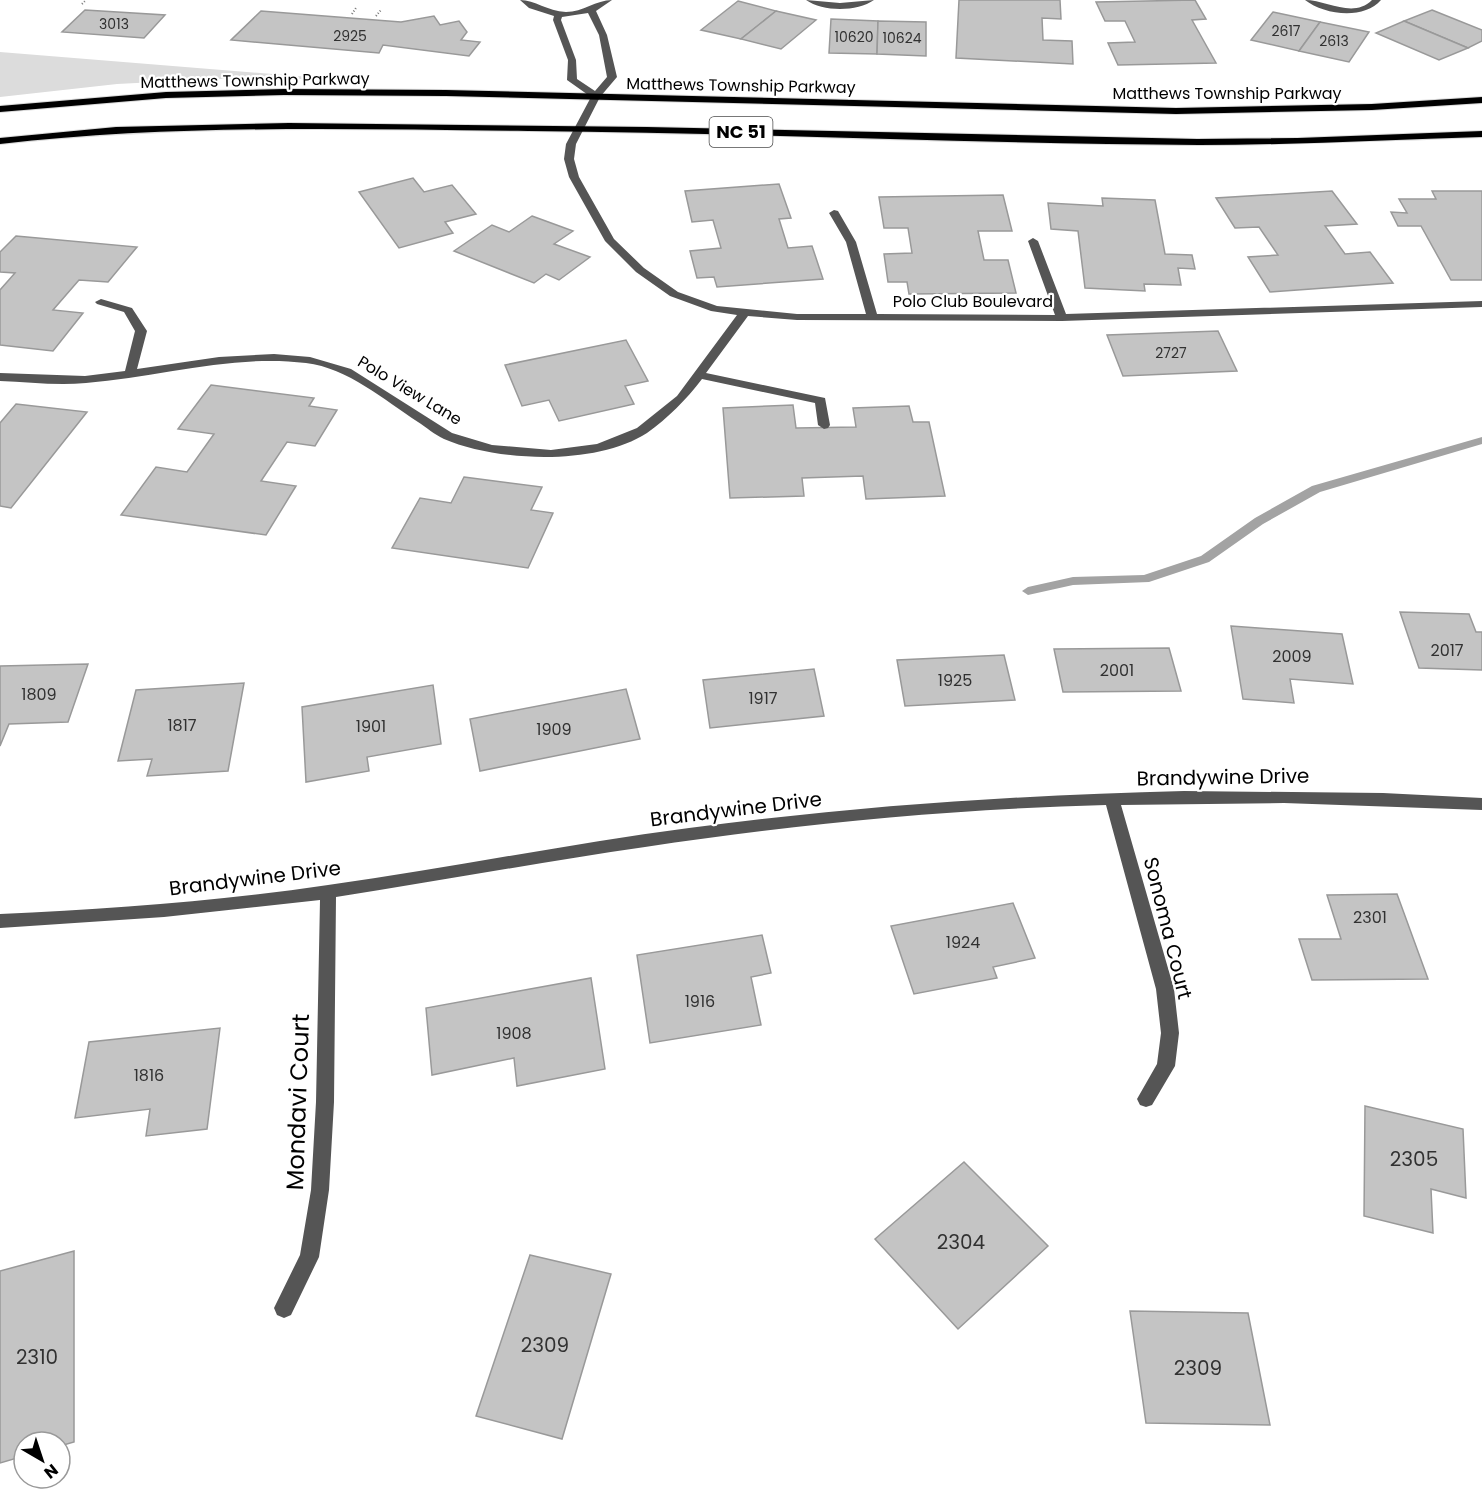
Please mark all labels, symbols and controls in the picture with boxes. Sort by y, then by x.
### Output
house number: 3013 [99,14,129,34]
house number: 2617 [1271,21,1301,41]
house number: 2925 [333,26,367,46]
house number: 10620 [834,27,874,47]
house number: 10624 [882,28,922,48]
house number: 2613 [1319,31,1349,51]
street label: Matthews Township Parkway [140,67,370,94]
street label: Matthews Township Parkway [626,72,856,99]
street label: Matthews Township Parkway [1112,82,1342,105]
road number: NC 51 [710,117,772,147]
street label: Polo Club Boulevard [893,290,1053,313]
house number: 2727 [1155,343,1187,363]
street label: Polo View Lane [353,350,466,431]
house number: 2017 [1430,639,1464,662]
house number: 2009 [1272,645,1312,668]
house number: 2001 [1100,659,1134,682]
house number: 1925 [938,669,972,692]
house number: 1809 [21,683,57,706]
house number: 1917 [748,687,778,710]
house number: 1817 [167,714,197,737]
house number: 1901 [356,715,386,738]
house number: 1909 [536,718,572,741]
street label: Brandywine Drive [1136,761,1310,793]
street label: Brandywine Drive [649,785,823,833]
street label: Brandywine Drive [168,854,342,902]
street label: Sonoma Court [1137,854,1199,1002]
house number: 2301 [1353,906,1387,929]
house number: 1924 [946,931,980,954]
house number: 1916 [685,990,715,1013]
street label: Mondavi Court [278,1013,317,1191]
house number: 1908 [496,1022,532,1045]
house number: 1816 [134,1064,164,1087]
house number: 2305 [1390,1145,1438,1173]
house number: 2304 [937,1228,985,1256]
house number: 2309 [521,1331,569,1359]
house number: 2310 [16,1343,58,1371]
house number: 2309 [1174,1354,1222,1382]
north arrow [12,1430,72,1490]
text: N [39,1459,63,1484]

